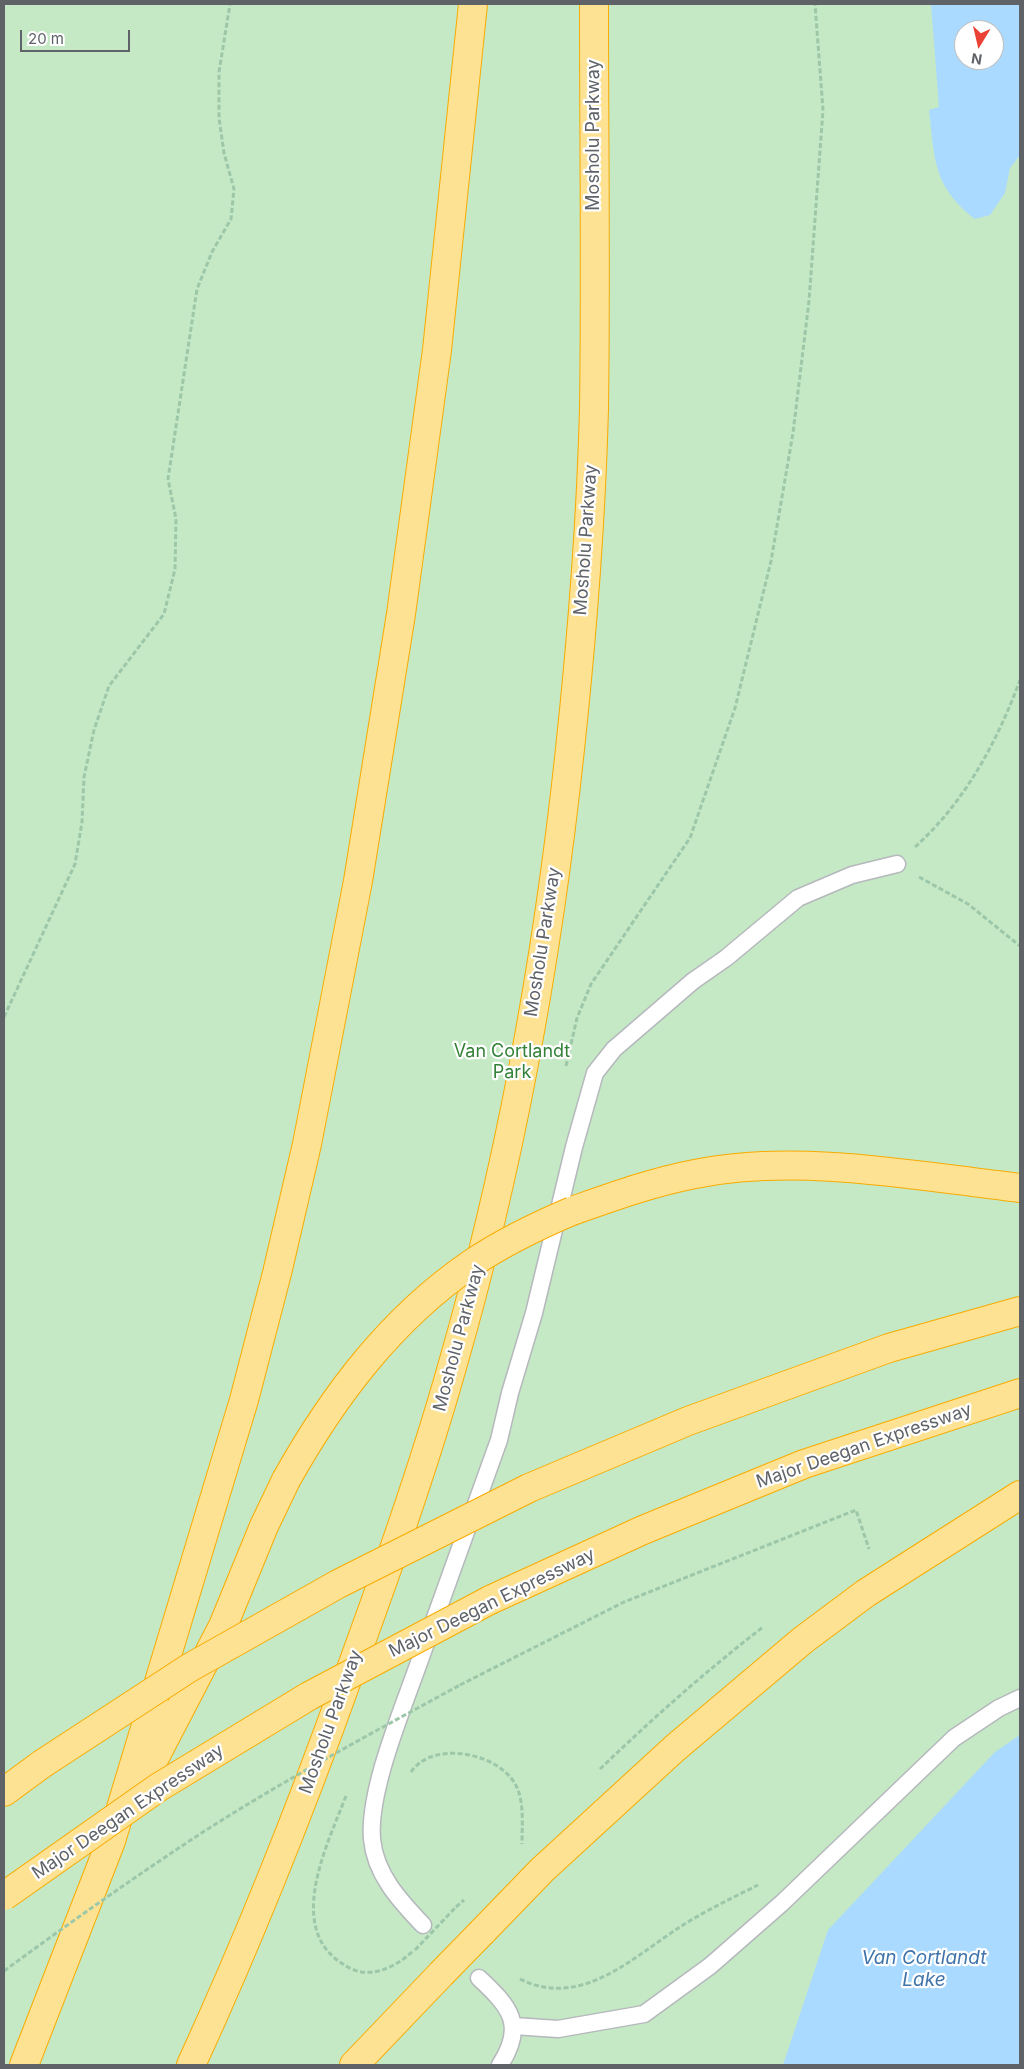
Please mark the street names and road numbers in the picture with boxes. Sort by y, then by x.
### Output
street label: Mosholu Parkway [583,59,605,211]
street label: Mosholu Parkway [570,464,602,616]
street label: Mosholu Parkway [520,866,566,1018]
street label: Mosholu Parkway [429,1262,489,1414]
street label: Major Deegan Expressway [753,1399,975,1493]
street label: Major Deegan Expressway [385,1544,599,1662]
street label: Mosholu Parkway [295,1647,367,1797]
street label: Major Deegan Expressway [28,1740,228,1884]

